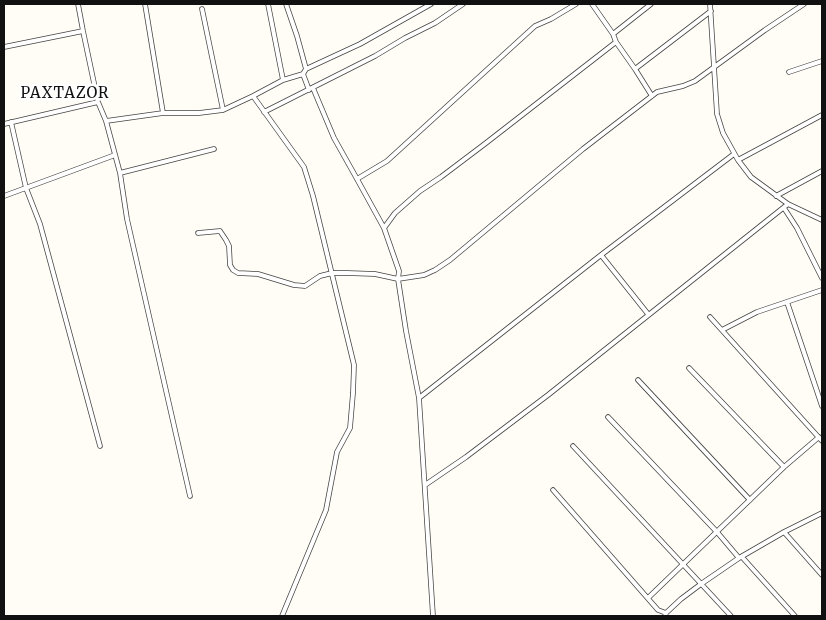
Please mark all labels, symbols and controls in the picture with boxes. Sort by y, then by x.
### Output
district label: PAXTAZOR [19,85,111,103]

